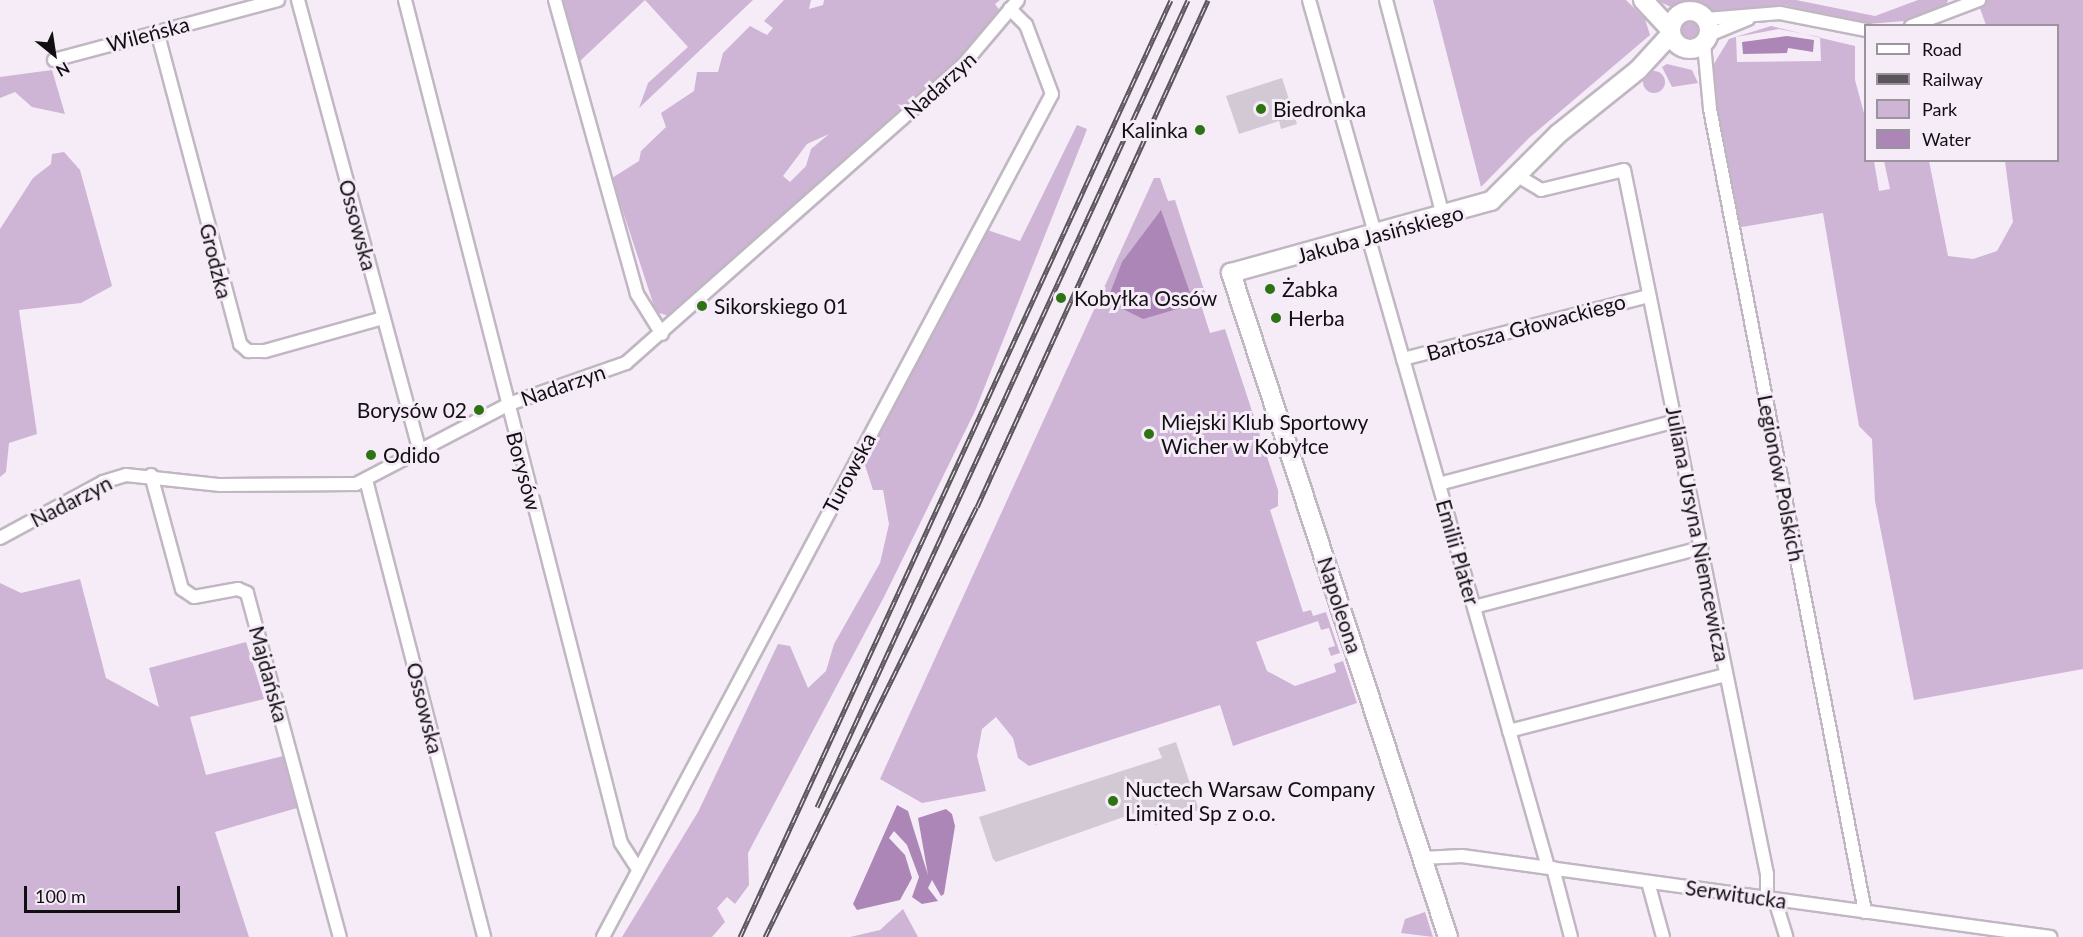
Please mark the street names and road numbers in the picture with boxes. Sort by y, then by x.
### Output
street label: Wileńska [104,11,192,57]
street label: Nadarzyn [899,46,981,124]
street label: Ossowska [334,177,382,273]
street label: Jakuba Jasińskiego [1294,200,1466,268]
street label: Grodzka [195,221,237,301]
street label: Bartosza Głowackiego [1424,288,1628,366]
street label: Nadarzyn [517,359,609,411]
street label: Legionów Polskich [1752,392,1810,564]
street label: Juliana Ursyna Niemcewicza [1661,404,1735,664]
street label: Turowska [817,428,881,518]
street label: Borysów [501,429,547,513]
street label: Nadarzyn [26,470,116,532]
street label: Emilii Plater [1431,496,1485,608]
street label: Napoleona [1313,554,1367,656]
street label: Majdańska [244,623,294,725]
street label: Ossowska [402,660,448,756]
street label: Serwitucka [1684,874,1788,914]

